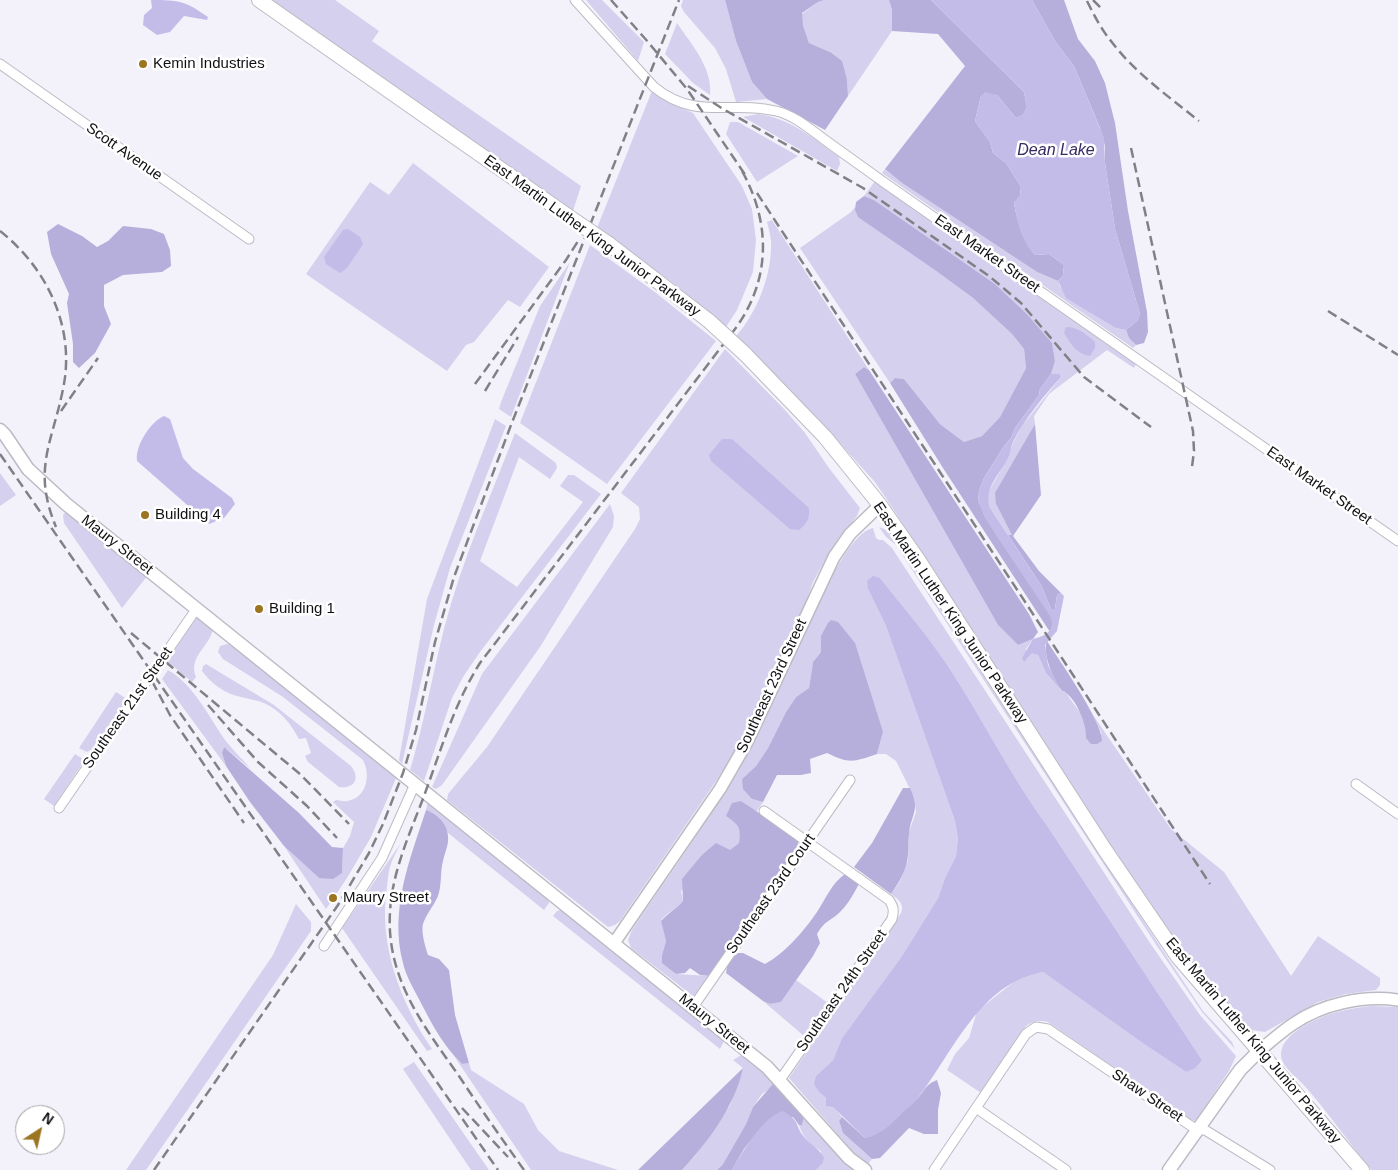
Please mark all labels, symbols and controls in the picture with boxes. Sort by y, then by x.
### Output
place label: Kemin Industries [153,55,265,73]
marker: Kemin Industries [137,58,149,70]
street label: Scott Avenue [82,119,166,185]
water label: Dean Lake [1017,141,1095,161]
street label: East Martin Luther King Junior Parkway [480,151,704,321]
street label: East Market Street [931,211,1043,297]
street label: East Market Street [1263,443,1375,529]
street label: East Martin Luther King Junior Parkway [869,499,1031,727]
place label: Building 4 [155,506,221,524]
marker: Building 4 [139,509,151,521]
street label: Maury Street [78,511,156,579]
place label: Building 1 [269,600,335,618]
marker: Building 1 [253,603,265,615]
street label: Southeast 23rd Street [733,616,811,756]
street label: Southeast 21st Street [79,644,177,772]
street label: Southeast 23rd Court [723,830,819,958]
place label: Maury Street [343,889,429,907]
marker: Maury Street [327,892,339,904]
street label: Southeast 24th Street [793,926,891,1056]
street label: East Martin Luther King Junior Parkway [1161,934,1345,1148]
street label: Maury Street [675,990,753,1058]
street label: Shaw Street [1108,1066,1186,1126]
north arrow [15,1105,65,1155]
text: N [39,1109,57,1128]

